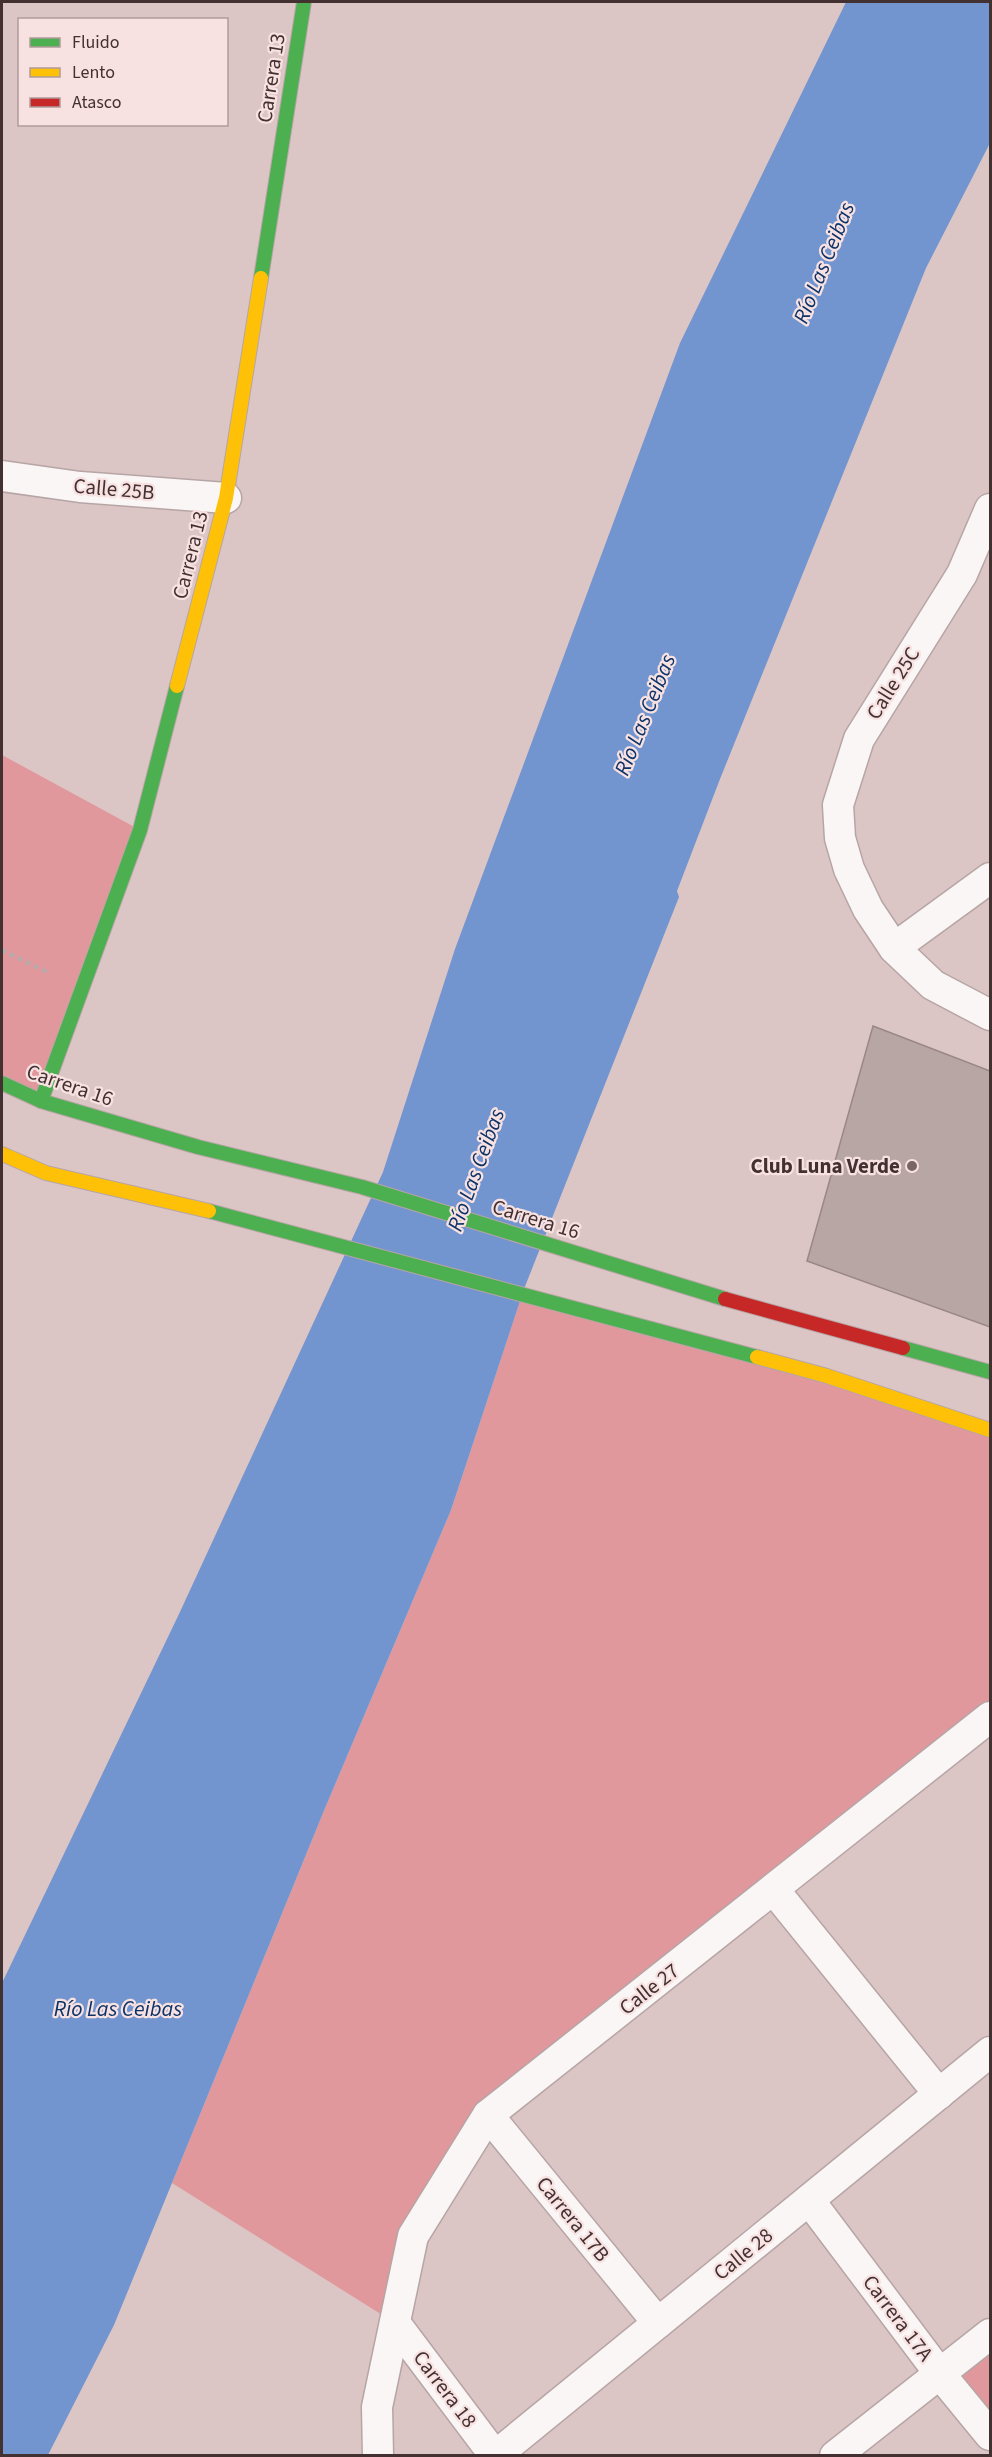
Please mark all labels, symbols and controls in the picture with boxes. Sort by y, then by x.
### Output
legend [18,18,228,126]
text: Fluido [72,30,119,55]
street label: Carrera 13 [249,31,293,125]
text: Lento [72,60,115,85]
text: Atasco [72,90,121,115]
water label: Río Las Ceibas [785,197,863,328]
street label: Calle 25B [72,471,156,507]
street label: Carrera 13 [165,508,215,602]
street label: Calle 25C [859,641,927,725]
water label: Río Las Ceibas [606,649,684,780]
street label: Carrera 16 [23,1056,117,1114]
water label: Río Las Ceibas [439,1104,513,1236]
place label: Club Luna Verde [751,1151,900,1181]
marker: Club Luna Verde [905,1159,919,1173]
street label: Carrera 16 [489,1192,583,1246]
street label: Calle 27 [613,1956,685,2022]
water label: Río Las Ceibas [54,1993,182,2025]
street label: Carrera 17B [529,2170,617,2268]
street label: Calle 28 [707,2221,779,2287]
street label: Carrera 17A [856,2269,941,2368]
street label: Carrera 18 [406,2344,484,2434]

